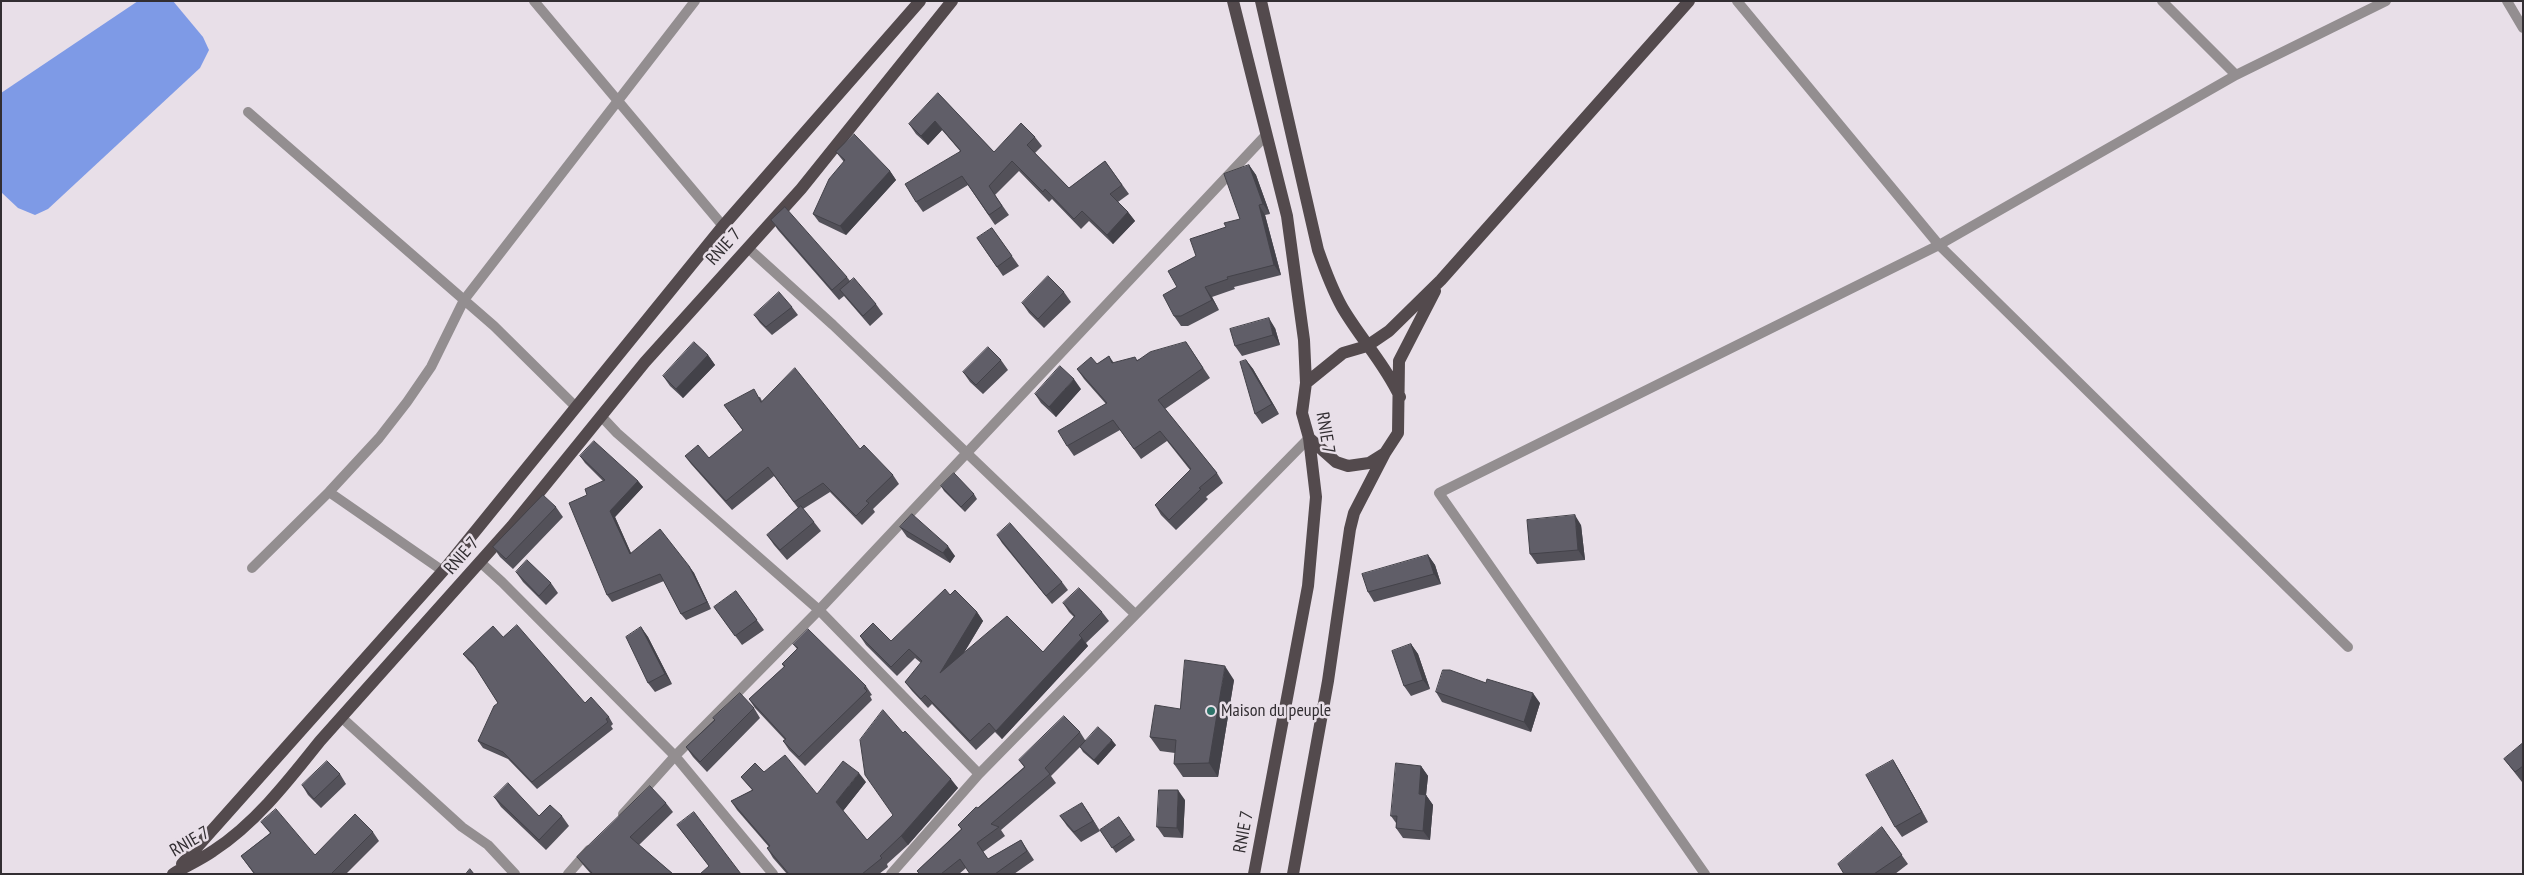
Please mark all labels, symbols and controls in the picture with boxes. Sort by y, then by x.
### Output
street label: RNIE 7 [702,224,746,270]
street label: RNIE 7 [1311,410,1339,456]
street label: RNIE 7 [440,533,484,579]
place label: Maison du peuple [1221,700,1331,722]
marker: Maison du peuple [1205,705,1217,717]
street label: RNIE 7 [1229,809,1259,855]
street label: RNIE 7 [166,822,214,862]

